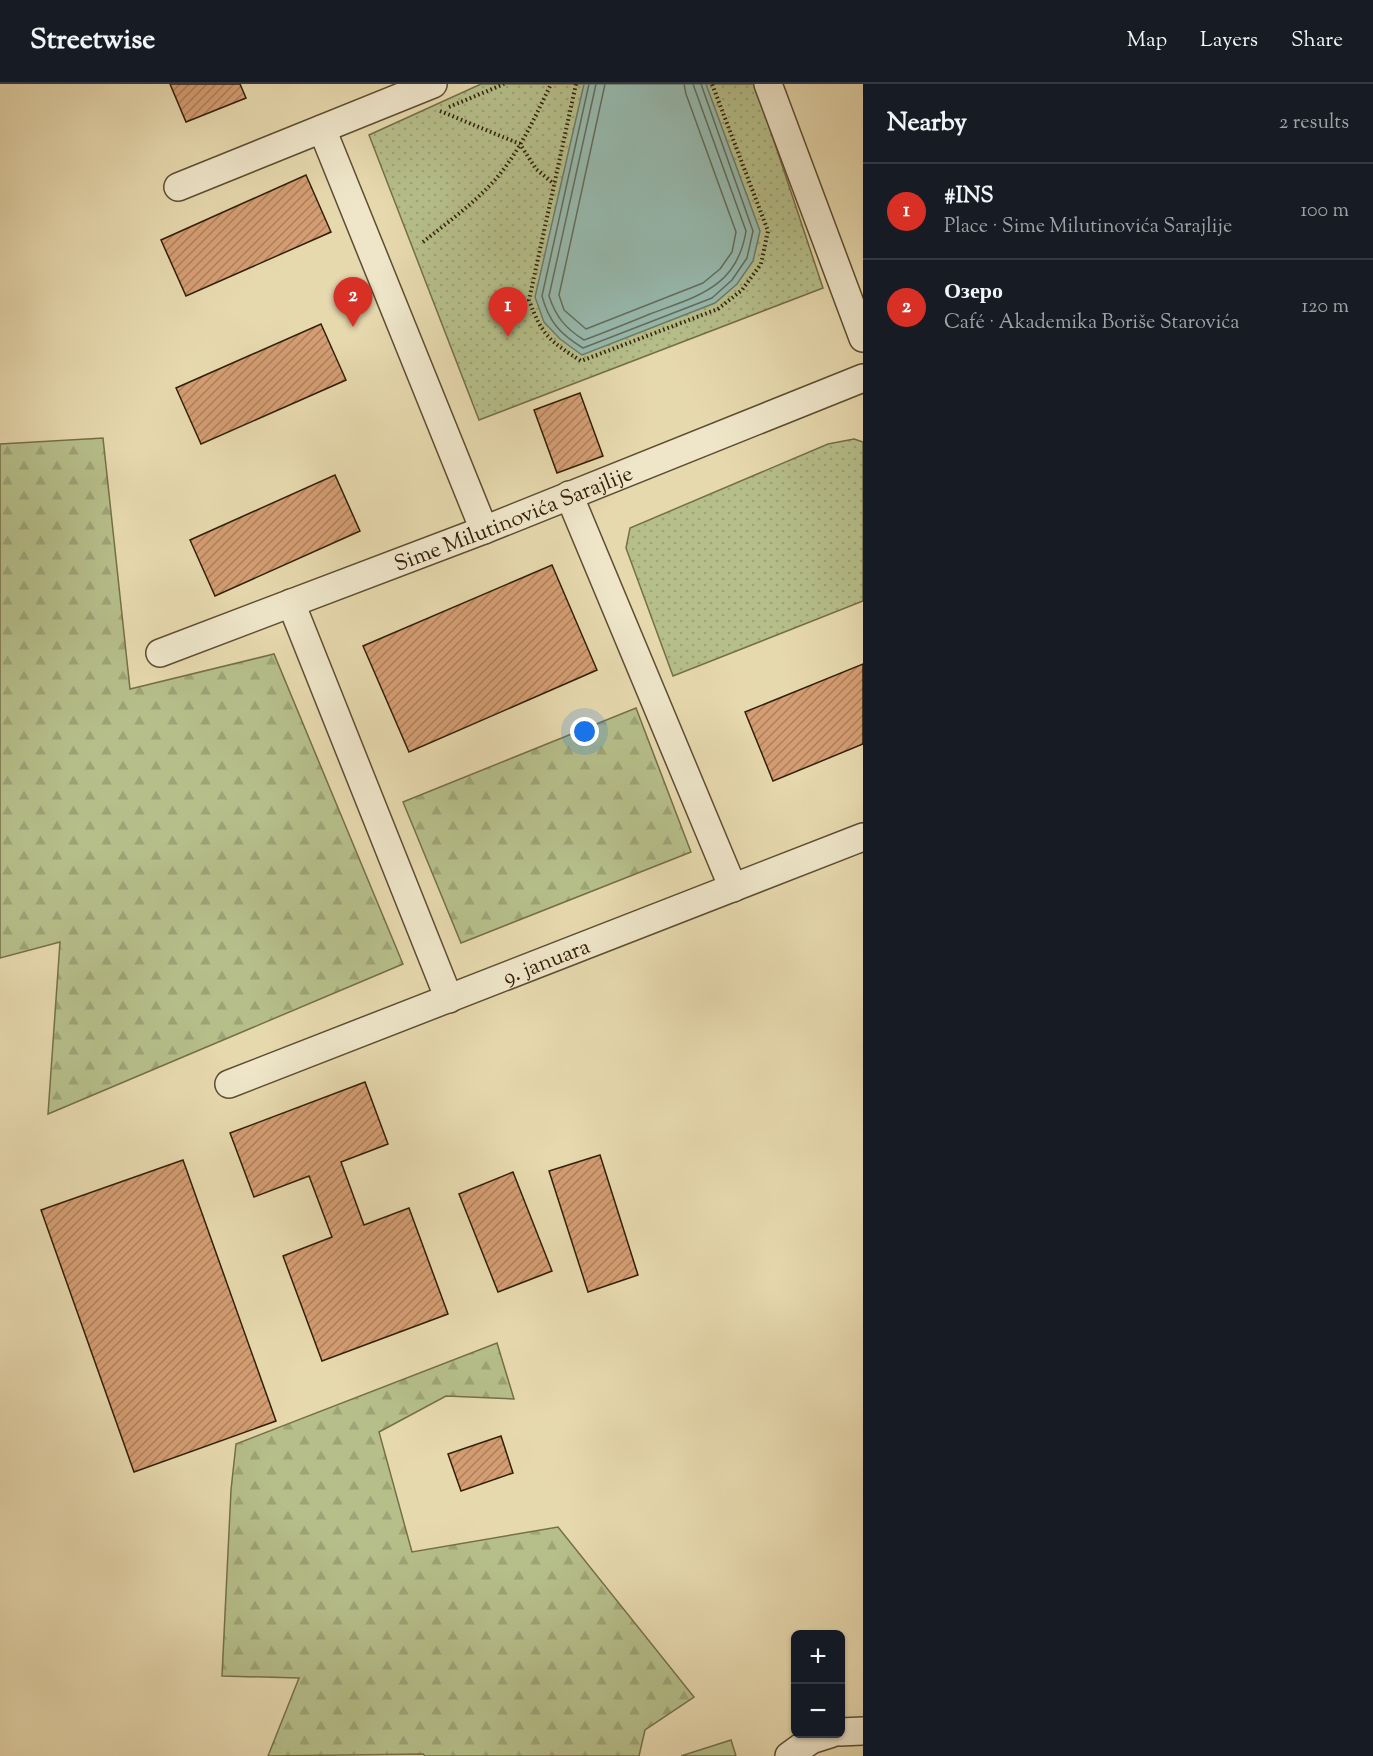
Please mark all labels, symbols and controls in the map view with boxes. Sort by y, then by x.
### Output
text: Streetwise [30,21,155,61]
text: Map [1127,26,1167,56]
text: Layers [1200,26,1258,56]
text: Share [1291,26,1343,56]
text: Nearby [887,105,967,142]
text: 2 results [1279,109,1349,138]
text: #INS [944,181,994,213]
text: 1 [903,197,910,226]
text: 100 m [1300,197,1349,226]
text: Place · Sime Milutinovića Sarajlije [944,213,1232,242]
text: Озеро [944,277,1003,309]
pin: 2 [334,278,372,327]
pin: 1 [488,288,528,337]
text: 2 [902,293,911,322]
text: 120 m [1301,293,1349,322]
text: Café · Akademika Boriše Starovića [944,309,1240,338]
street label: Sime Milutinovića Sarajlije [390,459,638,582]
your location [570,717,599,746]
street label: 9. januara [499,932,595,995]
map controls [791,1630,845,1738]
button: + [791,1630,845,1684]
button: − [791,1684,845,1738]

